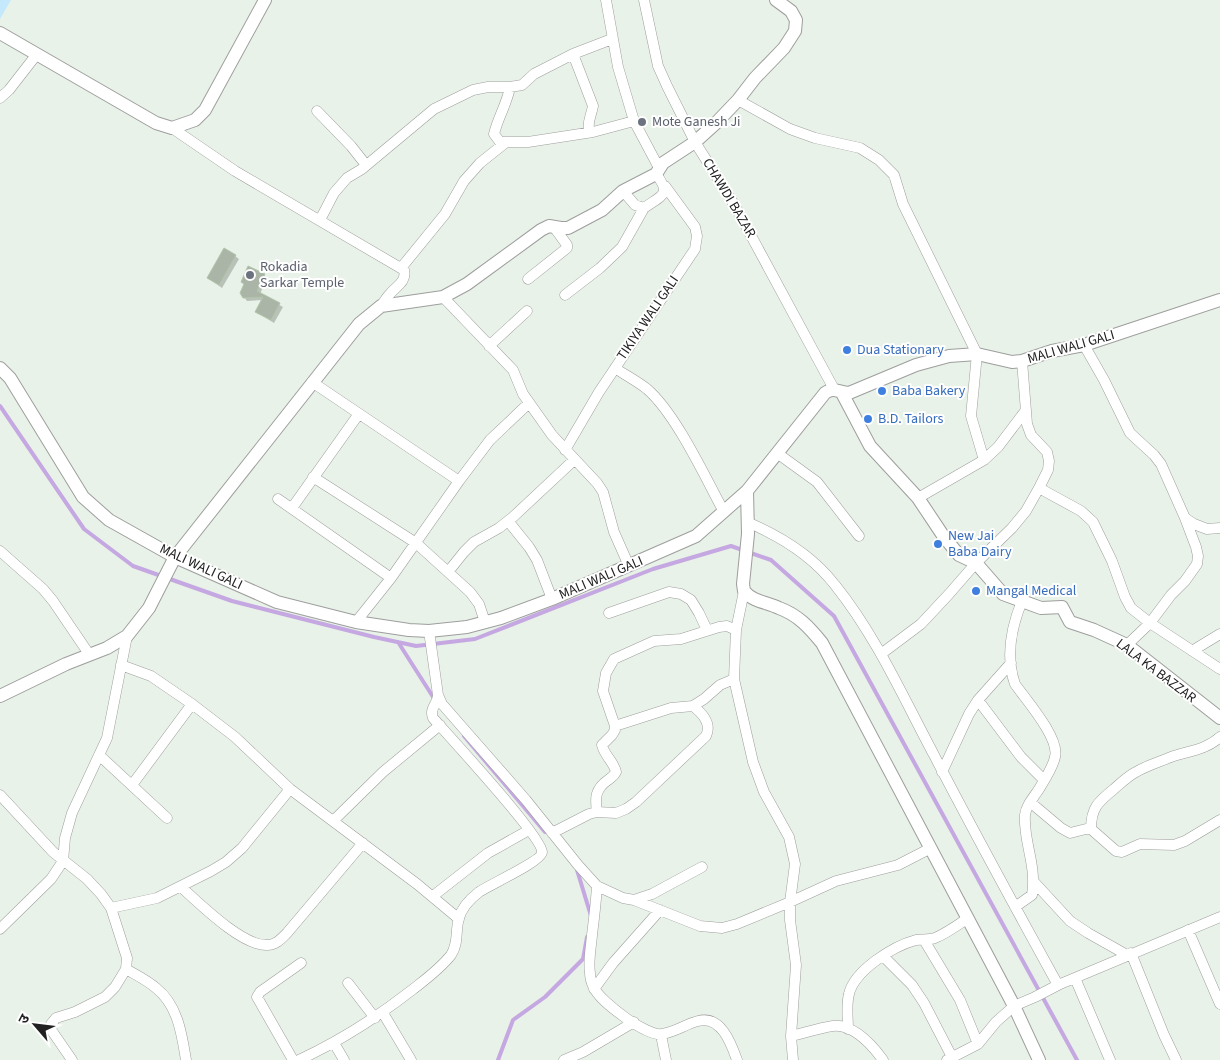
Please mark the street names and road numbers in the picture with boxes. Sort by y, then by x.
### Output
street label: CHAWDI BAZAR [697,154,761,242]
street label: TIKIYA WALI GALI [612,272,684,364]
street label: MALI WALI GALI [1025,325,1117,369]
street label: MALI WALI GALI [156,539,246,595]
street label: MALI WALI GALI [556,551,646,605]
street label: LALA KA BAZZAR [1112,634,1200,708]

